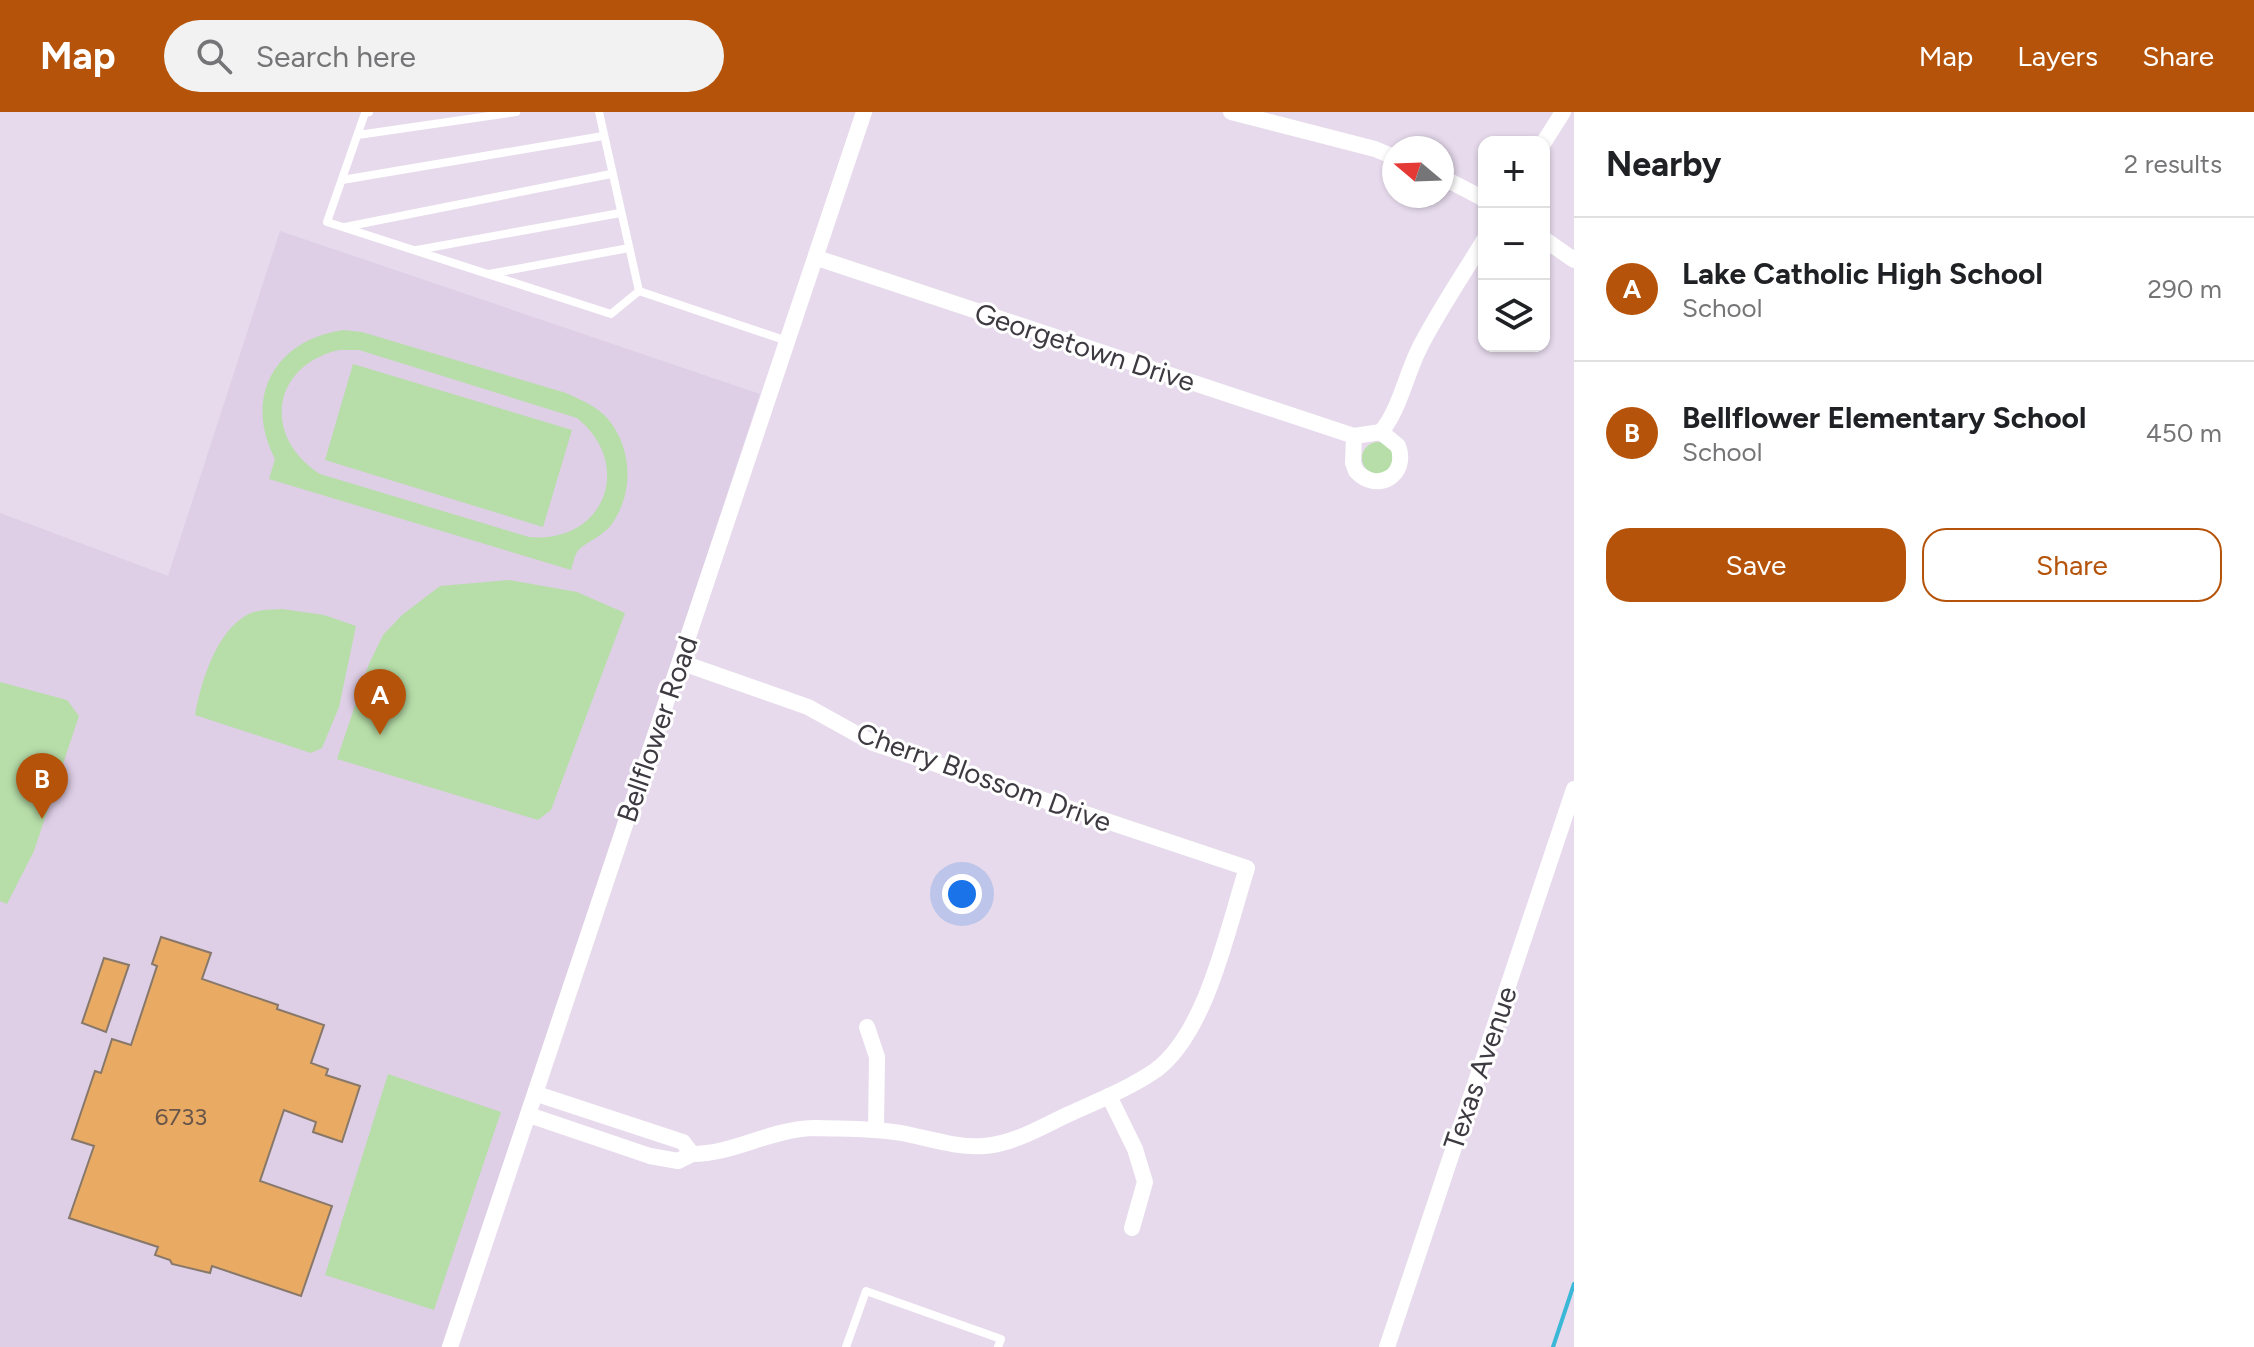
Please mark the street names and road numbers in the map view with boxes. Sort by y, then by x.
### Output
street label: Georgetown Drive [971,295,1199,399]
street label: Bellflower Road [609,631,705,827]
street label: Cherry Blossom Drive [852,715,1116,839]
street label: Texas Avenue [1436,982,1524,1154]

